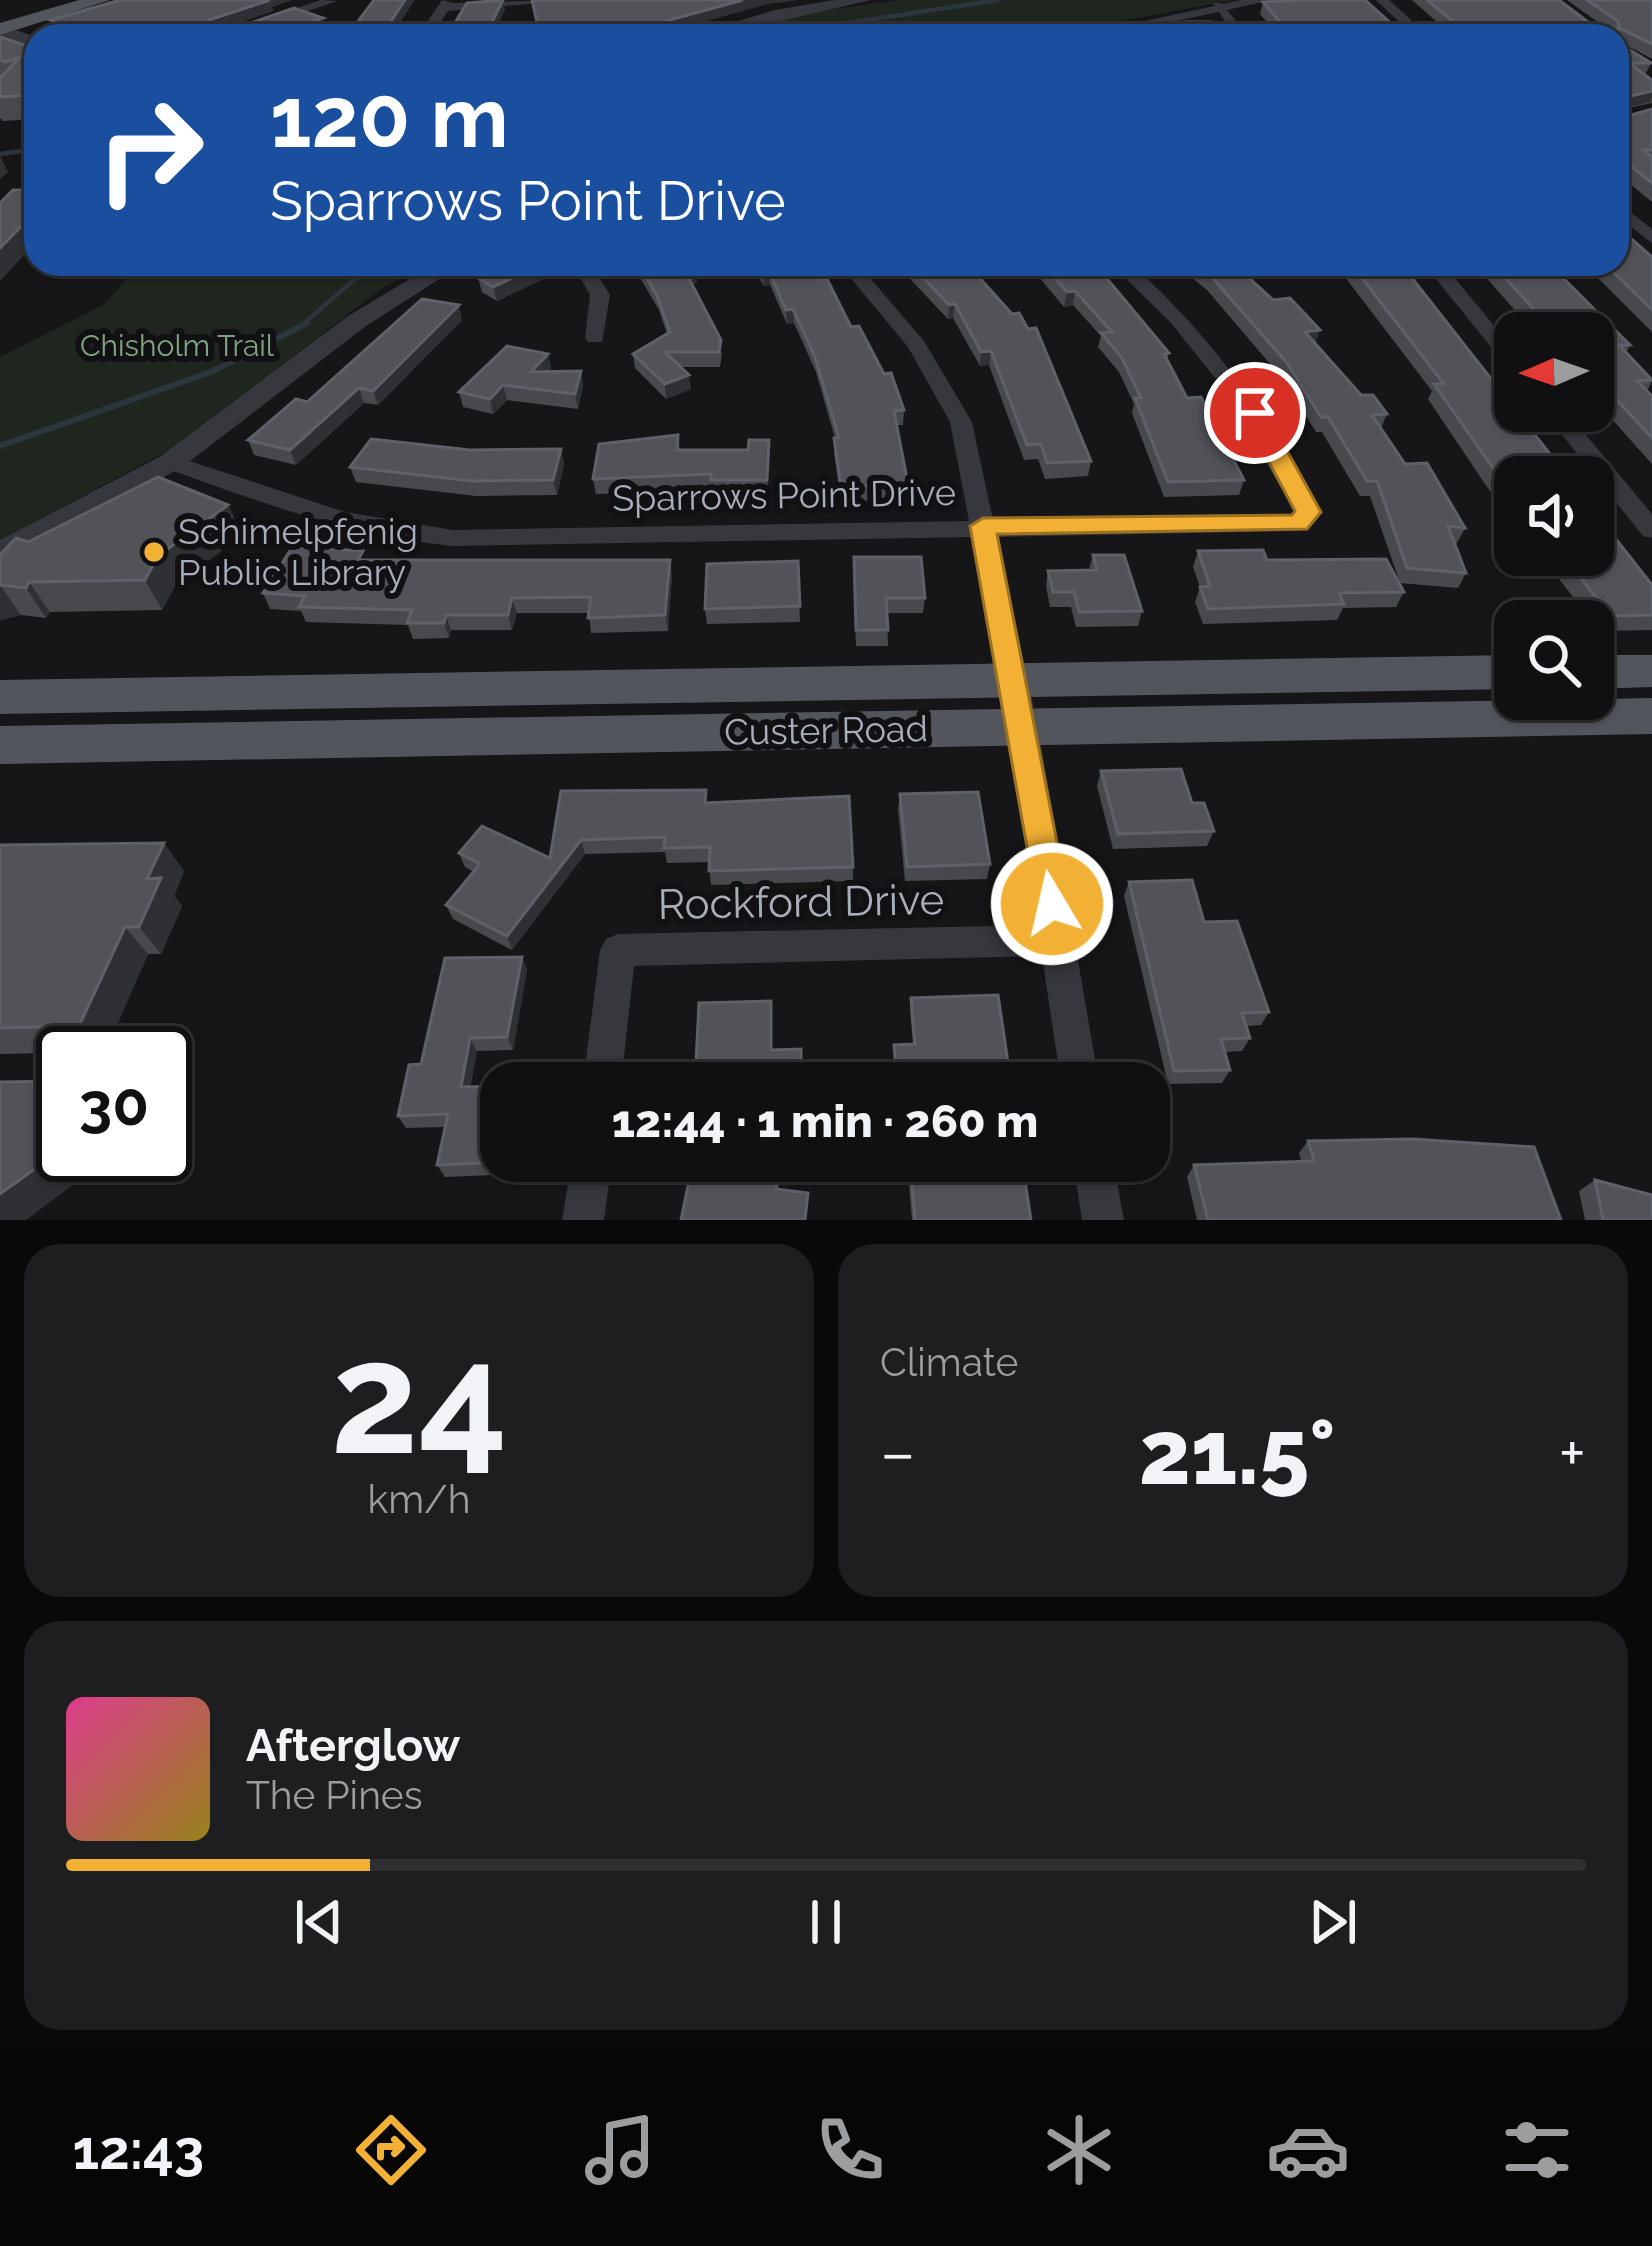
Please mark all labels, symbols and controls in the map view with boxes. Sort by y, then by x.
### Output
text: 120 m [270,68,509,167]
icon: right [72,72,228,228]
text: Sparrows Point Drive [270,169,786,233]
north arrow [1494,312,1614,432]
map controls [1494,312,1614,720]
park label: Chisholm Trail [80,328,275,363]
pin [1204,362,1306,464]
icon: arrive [1222,380,1288,446]
button: sound [1494,456,1614,576]
street label: Sparrows Point Drive [612,471,956,519]
place label: Schimelpfenig Public Library [178,510,418,593]
marker: Schimelpfenig Public Library [141,539,167,565]
button: search [1494,600,1614,720]
street label: Custer Road [724,707,928,753]
position arrow [989,841,1115,967]
street label: Rockford Drive [657,875,945,929]
speed limit sign: 30 [36,1026,192,1182]
text: 12:44 · 1 min · 260 m [612,1095,1038,1148]
text: 24 [330,1306,508,1490]
text: Climate [880,1339,1018,1385]
text: 21.5° [1139,1399,1336,1505]
text: − [880,1414,916,1491]
text: + [1559,1414,1586,1491]
text: km/h [368,1476,470,1522]
text: Afterglow [246,1719,460,1772]
text: The Pines [246,1772,423,1818]
icon: previous [286,1889,352,1955]
icon: pause [793,1889,859,1955]
icon: next [1300,1889,1366,1955]
icon: directions [349,2108,433,2192]
icon: music [578,2108,662,2192]
icon: phone [808,2108,892,2192]
icon: climate [1037,2108,1121,2192]
icon: car [1266,2108,1350,2192]
icon: filters [1495,2108,1579,2192]
text: 12:43 [73,2118,204,2182]

